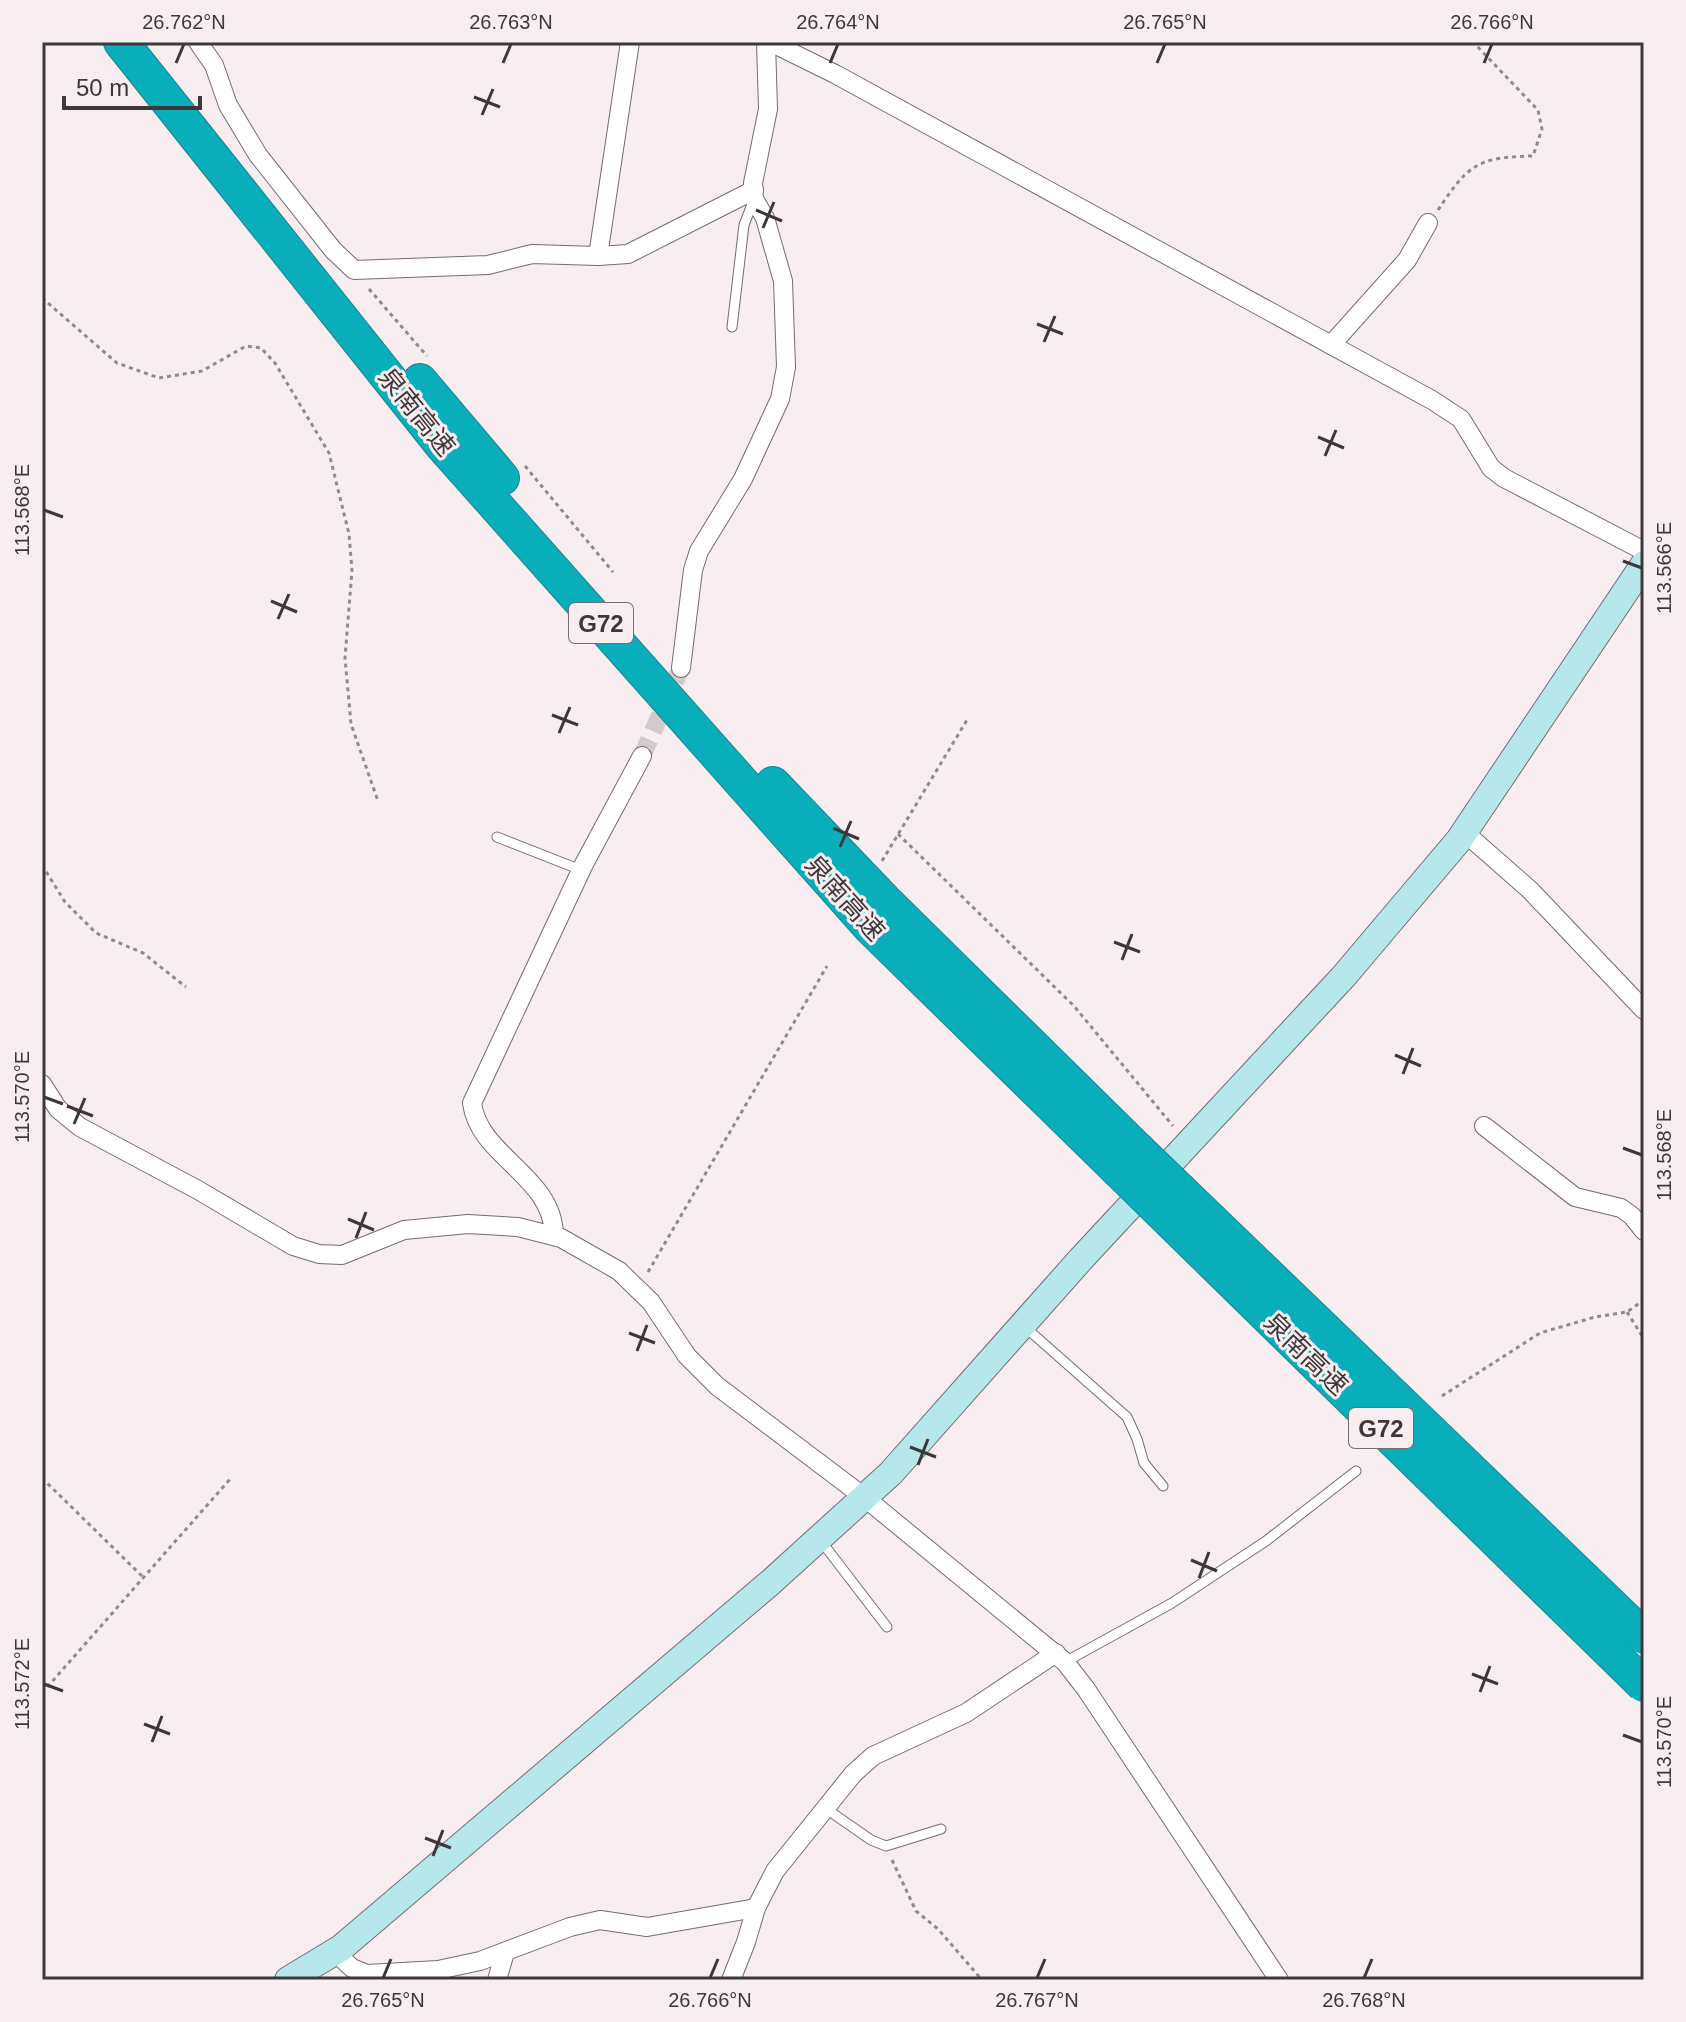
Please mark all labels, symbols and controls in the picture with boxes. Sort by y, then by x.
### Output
text: 26.762°N [142,11,226,33]
text: 26.763°N [469,11,553,33]
text: 26.764°N [796,11,880,33]
text: 26.765°N [1123,11,1207,33]
text: 26.766°N [1450,11,1534,33]
scale bar [64,60,200,110]
text: 50 m [76,74,129,101]
street label: 泉南高速 [373,362,461,462]
text: 113.568°E [11,464,33,556]
text: 113.566°E [1653,522,1675,614]
road number: G72 [569,603,633,643]
street label: 泉南高速 [799,849,891,947]
text: 113.570°E [11,1051,33,1143]
text: 113.568°E [1653,1109,1675,1201]
street label: 泉南高速 [1258,1307,1354,1401]
road number: G72 [1349,1408,1413,1448]
text: 113.572°E [11,1638,33,1730]
text: 113.570°E [1653,1696,1675,1788]
text: 26.765°N [341,1989,425,2011]
text: 26.766°N [668,1989,752,2011]
text: 26.767°N [995,1989,1079,2011]
text: 26.768°N [1322,1989,1406,2011]

